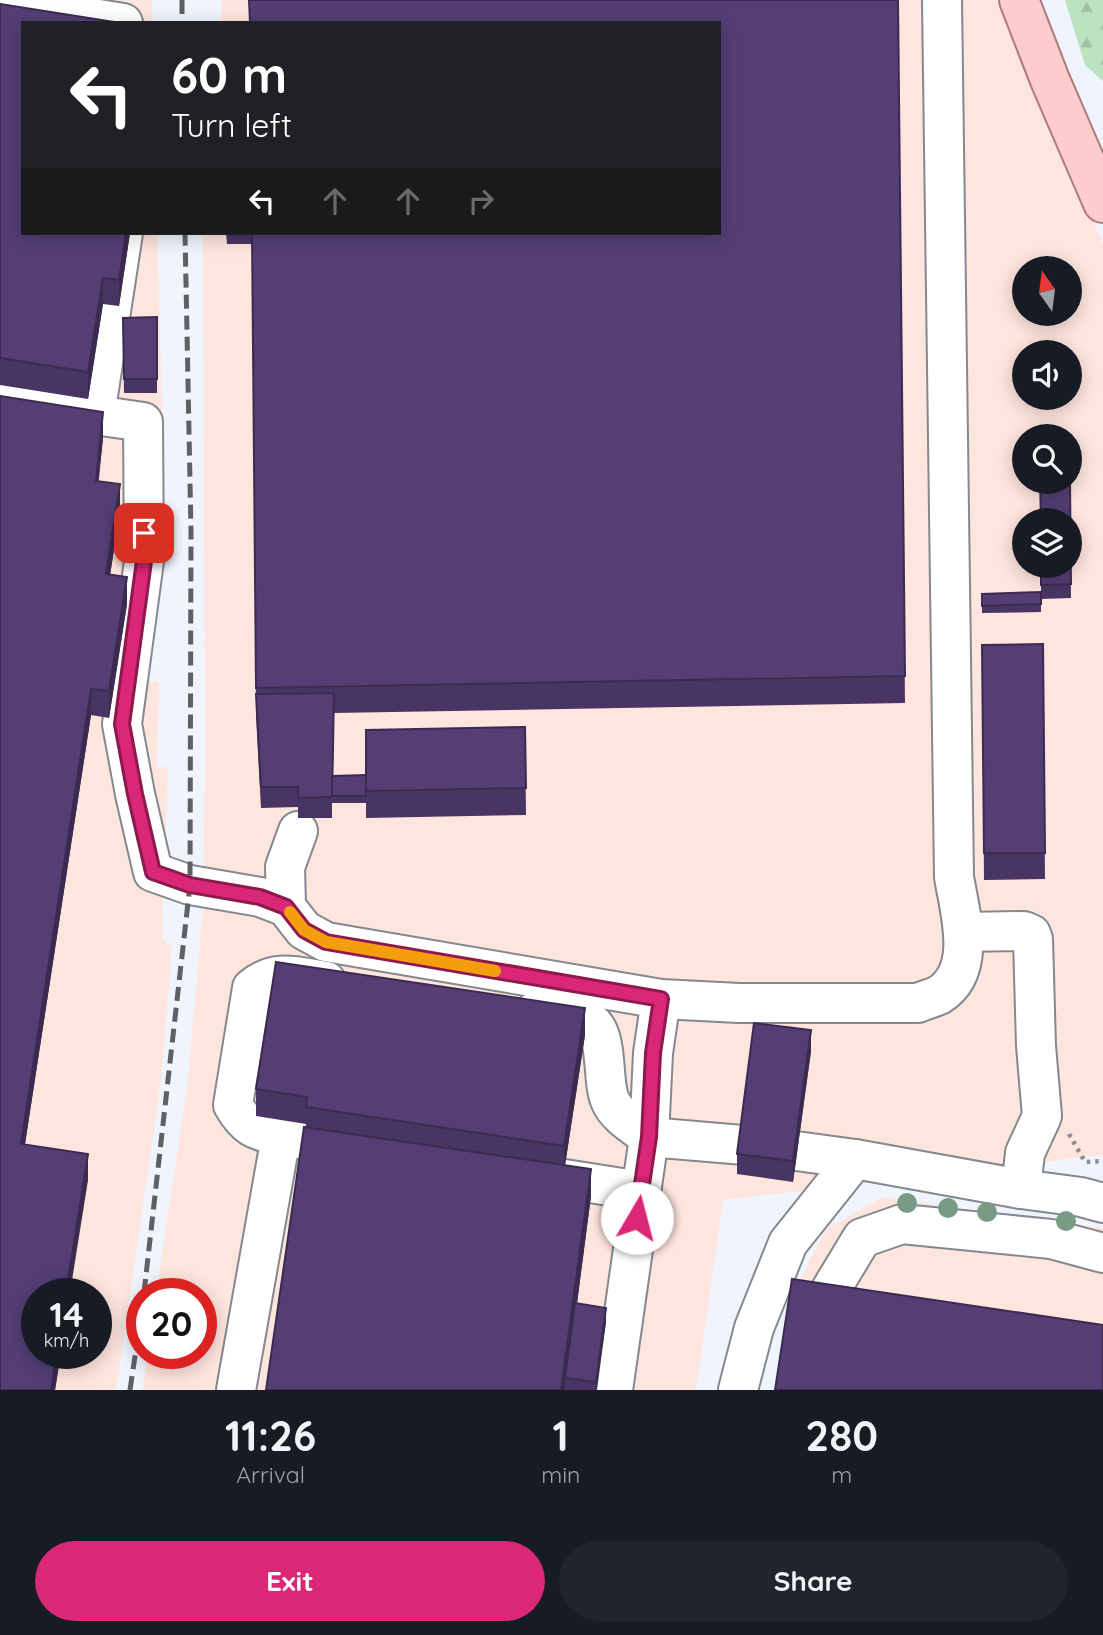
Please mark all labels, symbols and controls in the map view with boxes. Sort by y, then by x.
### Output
text: 60 m [171,44,287,105]
icon: left [56,49,147,140]
text: Turn left [171,105,292,145]
icon: left [243,182,281,220]
icon: ahead [316,182,354,220]
icon: ahead [389,182,427,220]
icon: right [462,182,500,220]
north arrow [1012,256,1082,326]
map controls [1012,256,1082,578]
button: sound [1012,340,1082,410]
button: search [1012,424,1082,494]
pin [114,503,174,563]
button: layers [1012,508,1082,578]
icon: arrive [125,514,163,552]
position arrow [600,1181,674,1255]
speed limit sign: 20 [126,1278,217,1369]
text: 14 [49,1292,84,1336]
text: km/h [44,1329,89,1352]
text: 11:26 [225,1409,316,1462]
text: 1 [553,1409,569,1462]
text: 280 [805,1409,878,1462]
text: Arrival [236,1460,305,1489]
text: min [541,1460,580,1489]
text: m [831,1460,852,1489]
button: Exit [35,1541,545,1621]
button: Share [559,1541,1068,1621]

